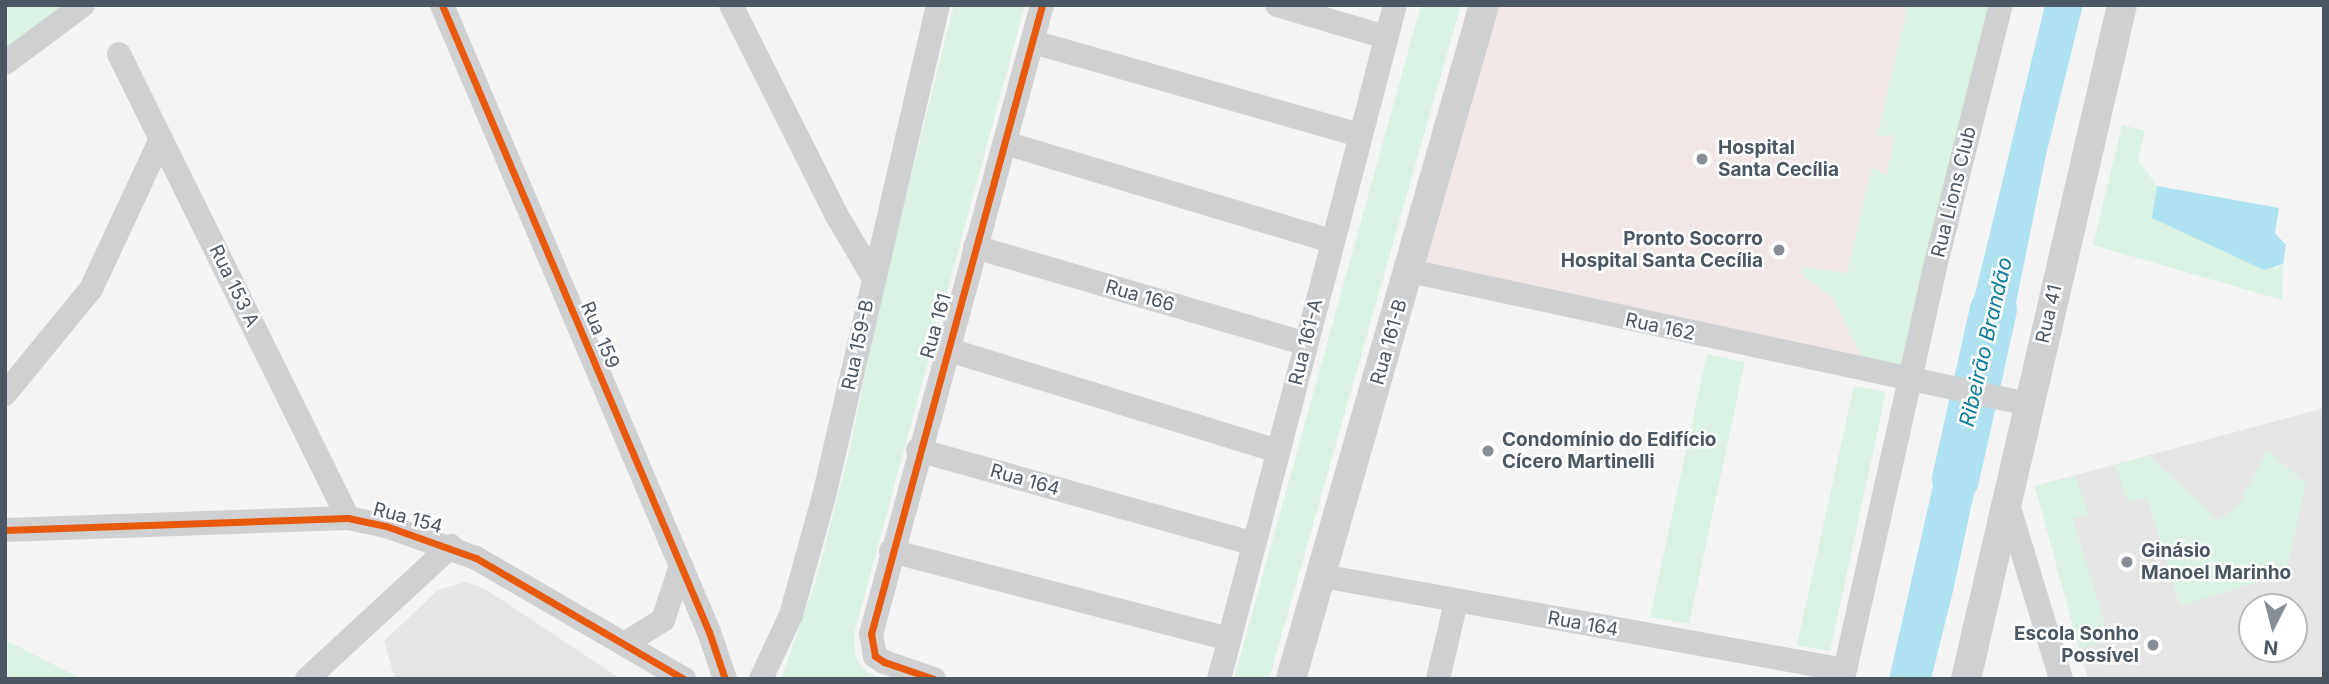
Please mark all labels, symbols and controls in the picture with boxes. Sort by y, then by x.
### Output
street label: Rua Lions Club [1927,124,1981,260]
place label: Hospital Santa Cecília [1718,137,1839,181]
marker: Hospital Santa Cecília [1692,149,1712,169]
place label: Pronto Socorro Hospital Santa Cecília [1561,228,1763,272]
marker: Pronto Socorro Hospital Santa Cecília [1769,240,1789,260]
street label: Rua 153 A [204,241,264,331]
water label: Ribeirão Brandão [1954,255,2018,429]
street label: Rua 166 [1103,275,1177,317]
street label: Rua 41 [2031,283,2067,345]
street label: Rua 161 [916,291,956,361]
street label: Rua 161-A [1284,297,1328,387]
street label: Rua 161-B [1366,297,1412,387]
street label: Rua 159 [576,298,624,372]
street label: Rua 159-B [837,298,879,392]
street label: Rua 162 [1623,309,1697,345]
place label: Condomínio do Edifício Cícero Martinelli [1502,429,1716,473]
marker: Condomínio do Edifício Cícero Martinelli [1480,443,1496,459]
street label: Rua 164 [988,459,1062,501]
street label: Rua 154 [371,498,445,538]
place label: Ginásio Manoel Marinho [2141,540,2291,584]
marker: Ginásio Manoel Marinho [2119,554,2135,570]
north arrow [2238,593,2308,663]
street label: Rua 164 [1546,607,1620,641]
place label: Escola Sonho Possível [2014,623,2139,667]
text: N [2263,635,2279,660]
marker: Escola Sonho Possível [2145,637,2161,653]

